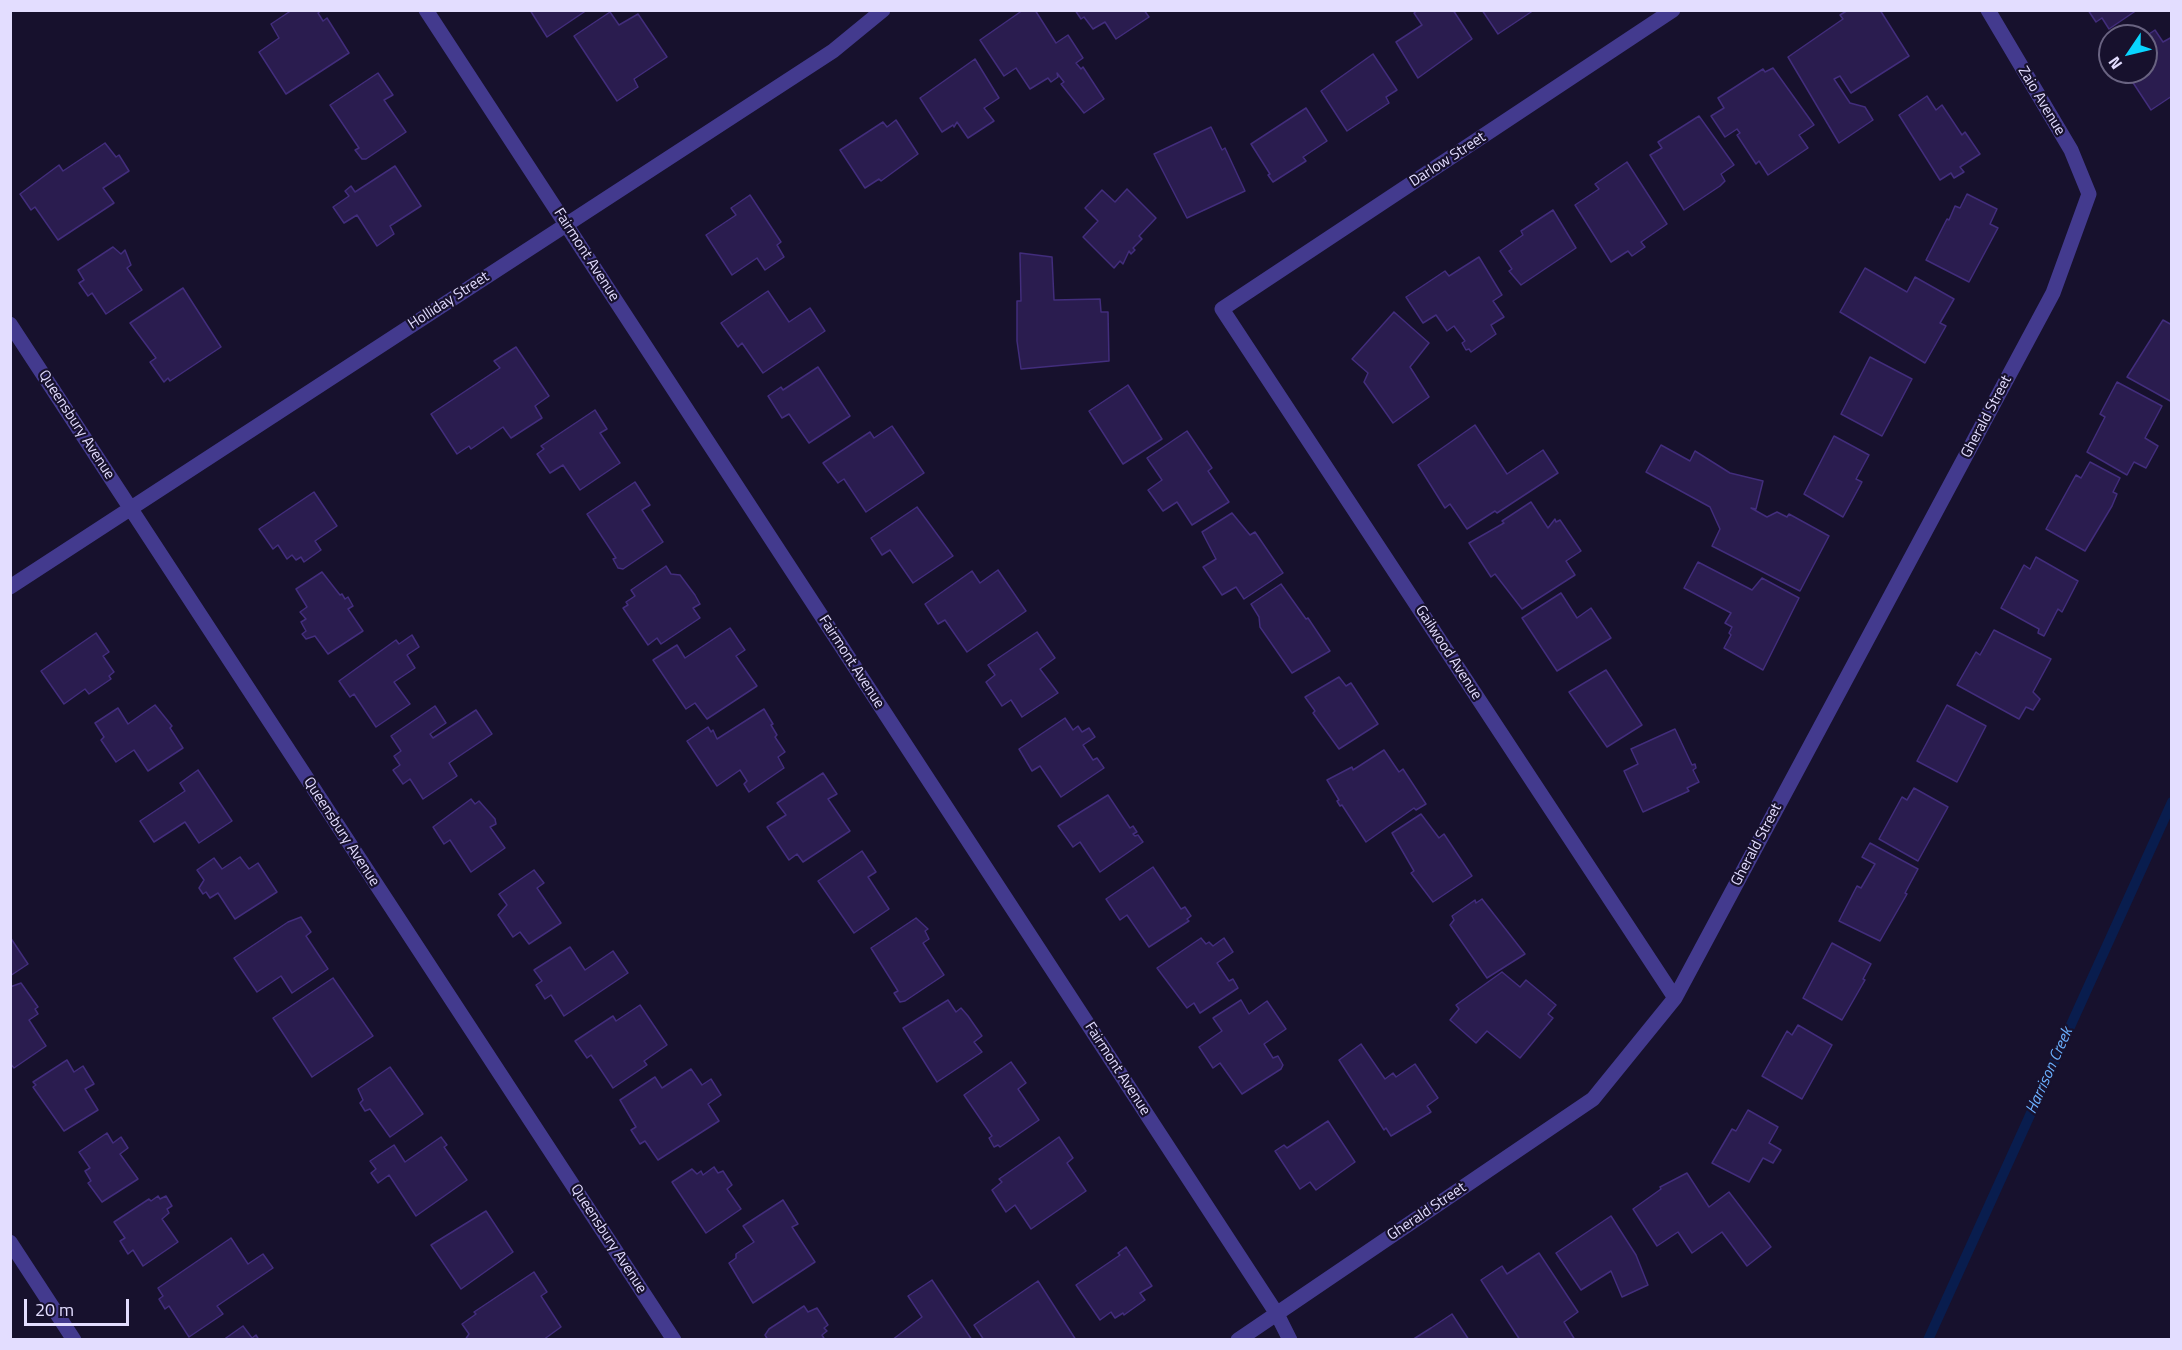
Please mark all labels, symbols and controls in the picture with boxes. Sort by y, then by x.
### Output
north arrow [2098,24,2158,84]
text: N [2102,52,2128,75]
street label: Zaio Avenue [2013,63,2069,139]
street label: Darlow Street [1407,129,1489,191]
street label: Fairmont Avenue [549,205,623,305]
street label: Holliday Street [405,268,493,334]
street label: Queensbury Avenue [34,367,118,483]
street label: Gherald Street [1958,373,2016,461]
street label: Gailwood Avenue [1411,602,1485,704]
street label: Fairmont Avenue [814,612,888,712]
street label: Queensbury Avenue [299,774,383,890]
street label: Gherald Street [1728,801,1786,889]
street label: Fairmont Avenue [1080,1019,1154,1119]
water label: Harrison Creek [2022,1025,2078,1117]
street label: Gherald Street [1384,1179,1470,1245]
street label: Queensbury Avenue [566,1181,650,1297]
scale bar [27,1287,132,1325]
text: 20 m [35,1296,74,1323]

